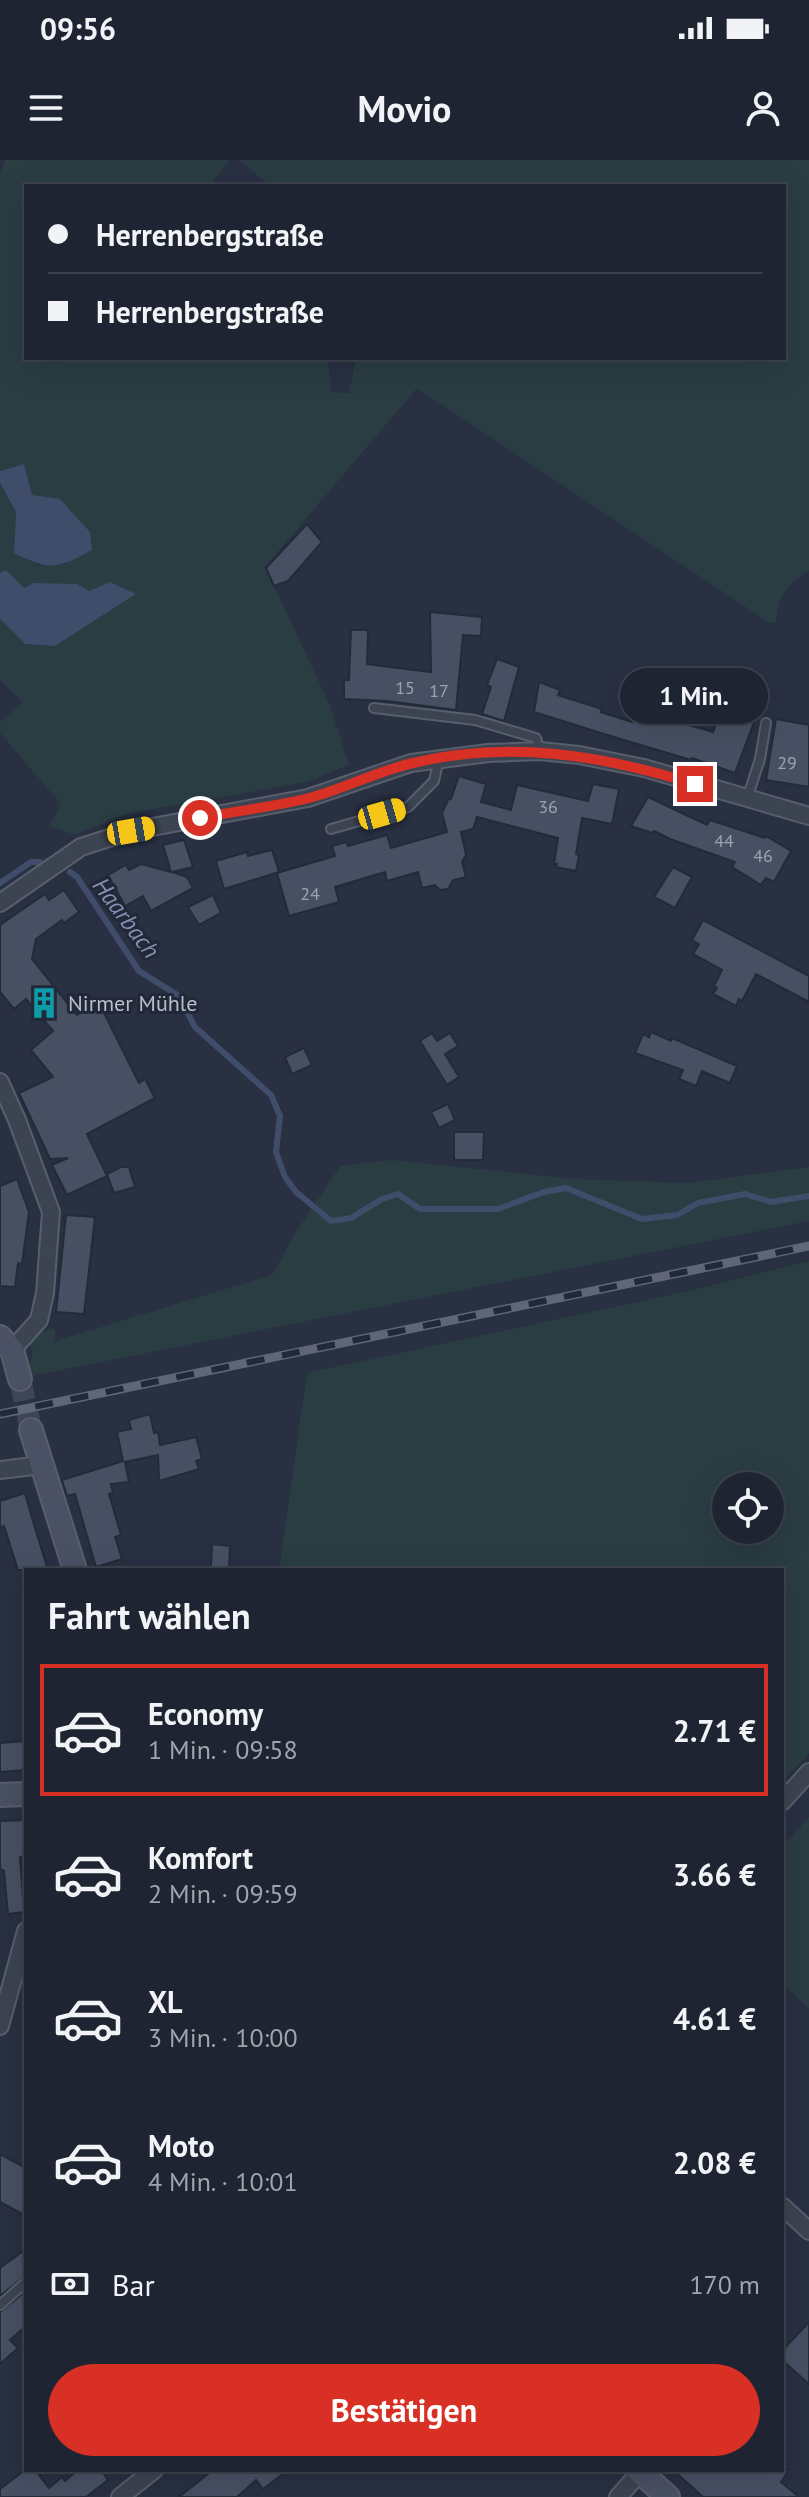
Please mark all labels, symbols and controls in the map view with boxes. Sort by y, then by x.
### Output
text: 09:56 [40,9,116,48]
text: Movio [358,85,451,132]
icon: menu [24,86,68,130]
icon: person [741,86,785,130]
text: Herrenbergstraße [96,215,324,254]
text: Herrenbergstraße [96,292,324,331]
callout: 1 Min. [621,668,769,724]
house number: 15 [395,676,415,699]
house number: 17 [429,679,449,702]
text: 1 Min. [659,679,729,712]
house number: 29 [777,751,797,774]
route end [677,766,713,802]
house number: 36 [538,795,558,818]
car [356,796,408,832]
route start [182,800,218,836]
car [105,815,157,847]
house number: 44 [714,829,734,852]
house number: 46 [753,844,773,867]
water label: Haarbach [86,871,167,964]
house number: 24 [300,882,320,905]
building icon: Nirmer Mühle [27,986,61,1020]
place label: Nirmer Mühle [68,989,197,1017]
map controls [712,1472,784,1544]
button: locate [712,1472,784,1544]
text: Fahrt wählen [48,1592,251,1639]
icon: car [52,1694,124,1766]
text: Economy [148,1694,263,1733]
text: 2.71 € [673,1711,756,1750]
text: 1 Min. · 09:58 [148,1733,298,1766]
icon: car [52,1838,124,1910]
text: Komfort [148,1838,253,1877]
text: 3.66 € [673,1855,756,1894]
text: 2 Min. · 09:59 [148,1877,298,1910]
icon: car [52,1982,124,2054]
text: XL [148,1982,182,2021]
text: 4.61 € [673,1999,756,2038]
text: 3 Min. · 10:00 [148,2021,298,2054]
icon: car [52,2126,124,2198]
text: Moto [148,2126,215,2165]
text: 2.08 € [673,2143,756,2182]
text: 4 Min. · 10:01 [148,2165,298,2198]
icon: cash [48,2262,92,2306]
text: Bar [112,2265,155,2304]
text: 170 m [689,2268,760,2301]
button: Bestätigen [48,2364,760,2456]

